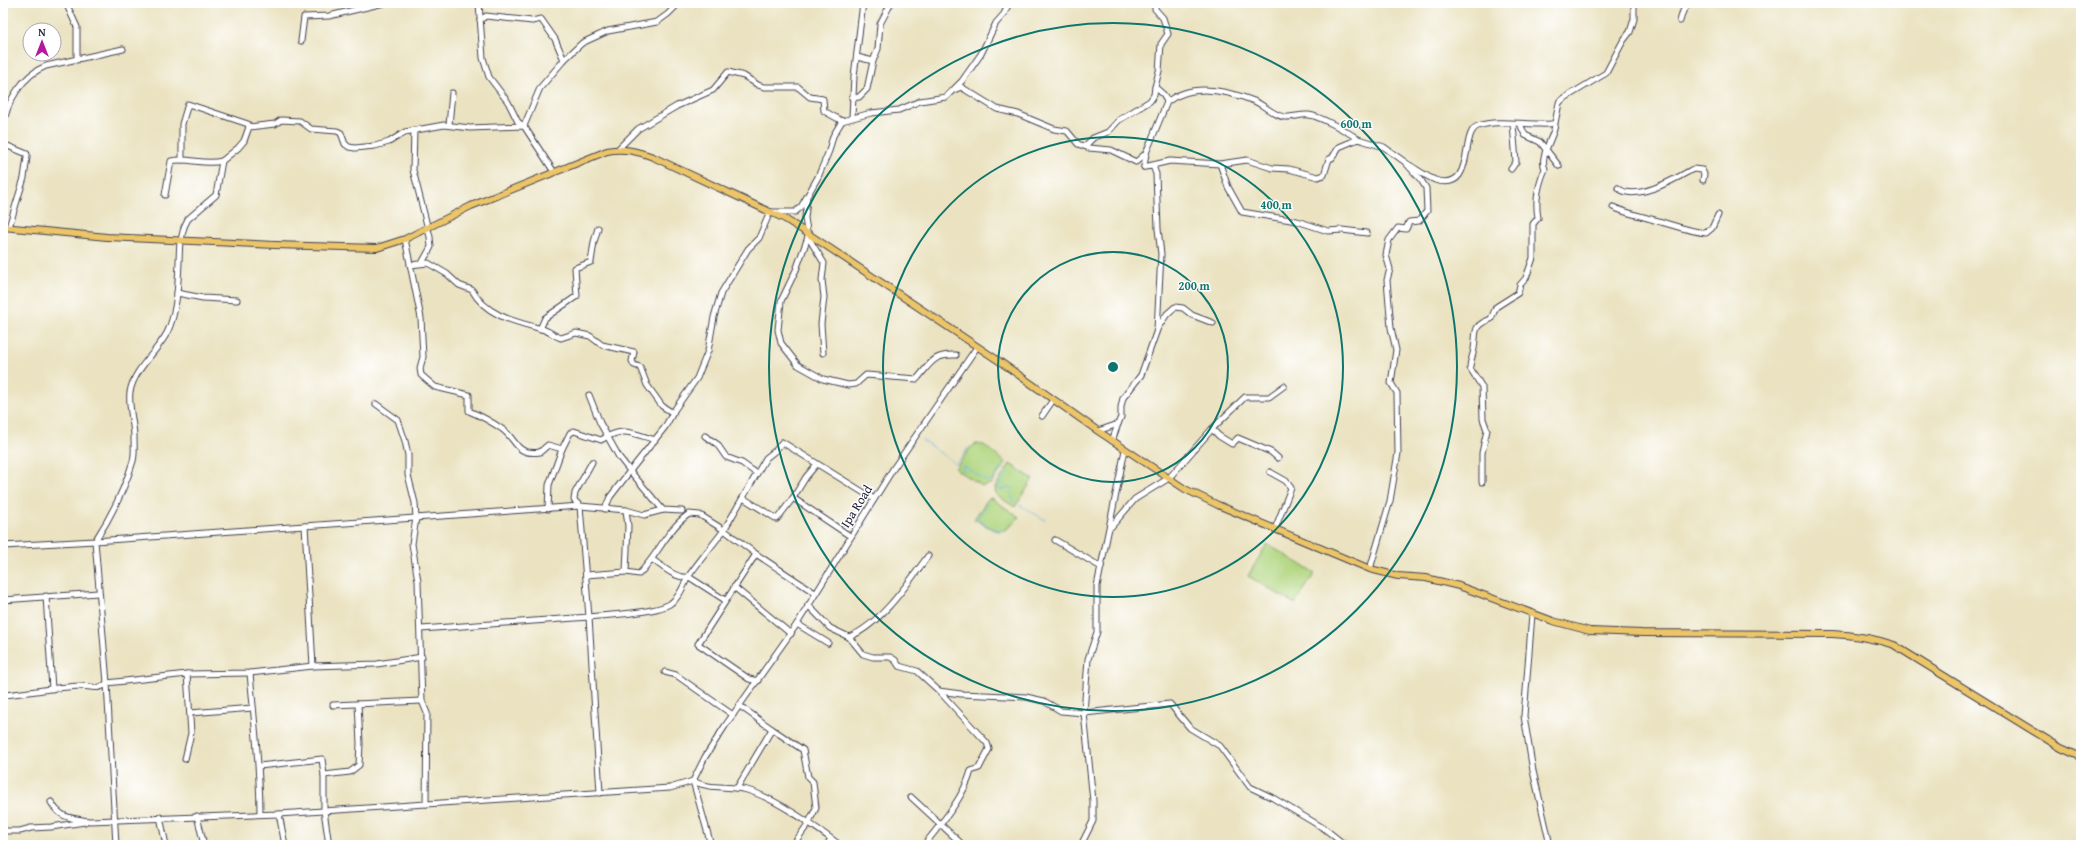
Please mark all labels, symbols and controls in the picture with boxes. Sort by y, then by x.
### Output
north arrow [22,22,62,62]
text: N [38,24,46,40]
text: 600 m [1340,115,1373,132]
text: 400 m [1260,196,1293,213]
text: 200 m [1178,277,1211,294]
centre of rings [1106,360,1120,374]
street label: Ipa Road [836,481,877,531]

